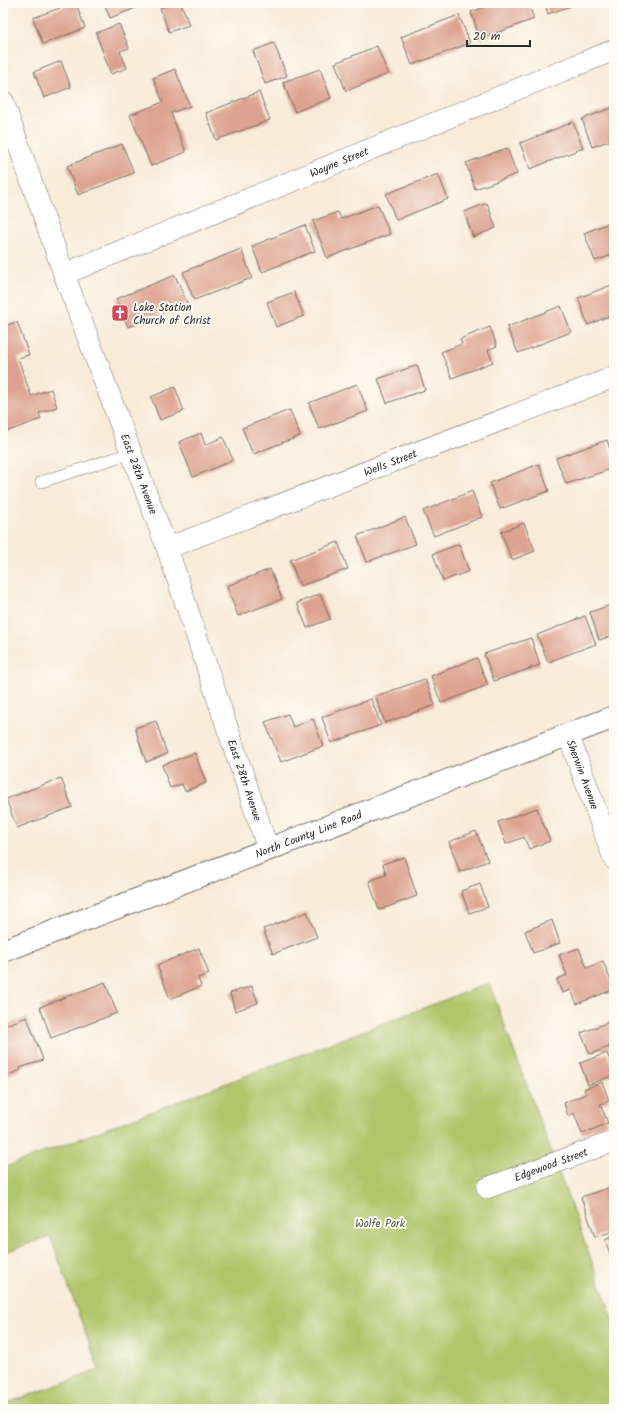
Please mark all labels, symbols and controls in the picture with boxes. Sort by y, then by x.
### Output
scale bar [467,22,530,48]
text: 20 m [473,27,501,46]
street label: Wayne Street [307,143,372,183]
place label: Lake Station Church of Christ [133,299,212,330]
church icon: Lake Station Church of Christ [110,303,130,323]
street label: East 28th Avenue [115,431,162,517]
street label: Wells Street [361,445,421,482]
street label: East 28th Avenue [222,737,266,824]
street label: Sherwin Avenue [561,737,603,812]
street label: North County Line Road [253,806,365,864]
street label: Edgewood Street [512,1143,591,1187]
park label: Wolfe Park [355,1215,406,1233]

